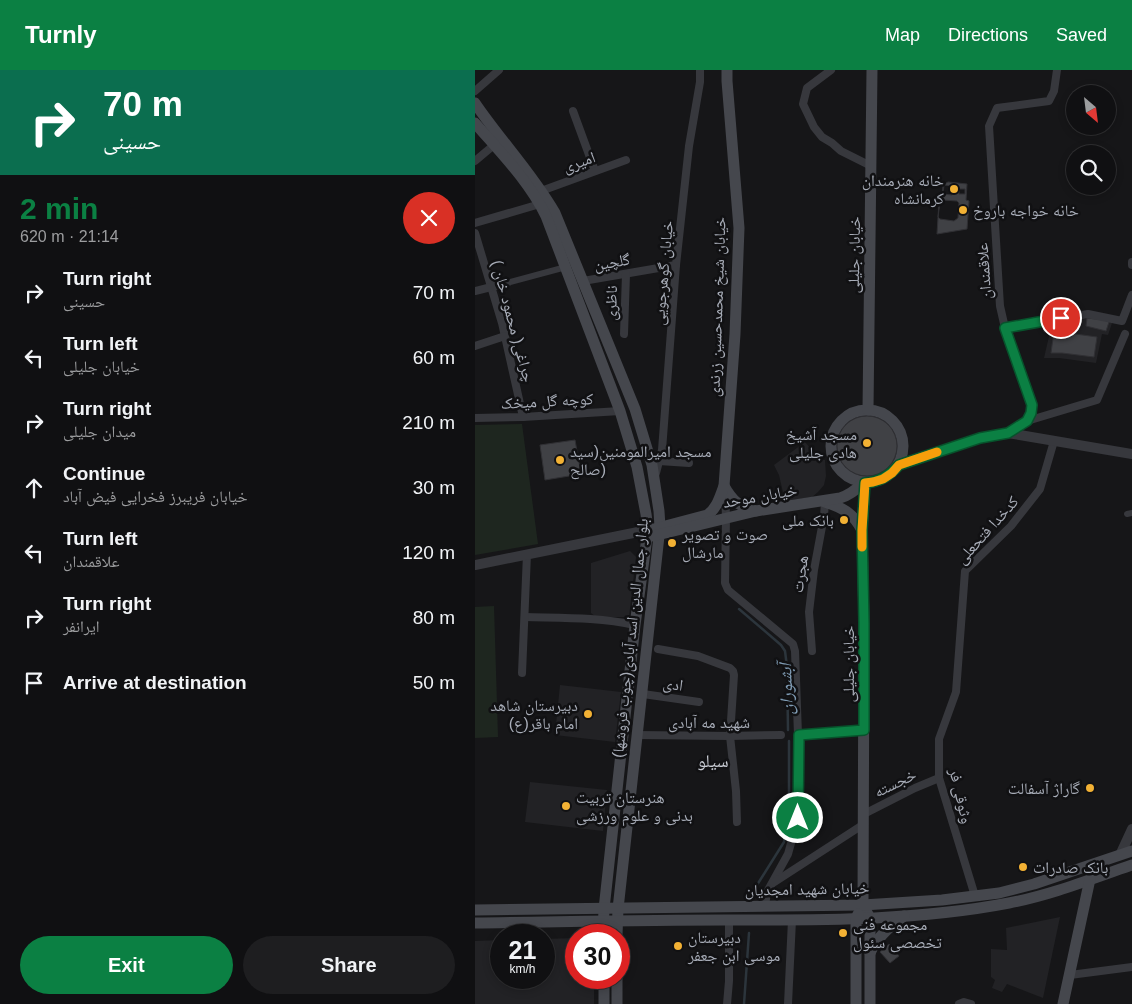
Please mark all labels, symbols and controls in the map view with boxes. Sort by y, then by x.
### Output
text: Turnly [25,21,97,48]
text: Map [885,25,920,45]
text: Directions [948,25,1028,45]
text: Saved [1056,25,1107,45]
text: 70 m [103,84,183,123]
north arrow [1066,85,1116,135]
map controls [1066,85,1116,195]
icon: right [20,90,85,155]
text: حسینی [103,129,161,154]
button: search [1066,145,1116,195]
street label: امیری [560,148,598,178]
place label: خانه هنرمندان کرمانشاه [862,172,944,208]
marker: خانه هنرمندان کرمانشاه [948,183,960,195]
text: 2 min [20,192,98,225]
button: close [403,192,455,244]
place label: خانه خواجه باروخ [973,202,1079,221]
marker: خانه خواجه باروخ [957,204,969,216]
street label: خیابان جلیلی [845,216,865,294]
street label: خیابان شیخ محمدحسین زرندی [705,217,731,397]
street label: خیابان گوهرجویی [650,220,678,326]
text: 620 m · 21:14 [20,228,119,245]
street label: علاقمندان [974,242,996,300]
street label: گلچین [593,250,632,275]
street label: چراغی( محمود خان ) [487,258,537,384]
text: Turn right [63,268,151,289]
icon: right [20,279,48,307]
text: 70 m [413,282,455,303]
street label: ناظری [602,285,622,321]
text: حسینی [63,293,105,310]
pin [1040,297,1082,339]
icon: arrive [1047,304,1075,332]
text: Turn left [63,333,138,354]
icon: left [20,344,48,372]
text: 60 m [413,347,455,368]
text: خیابان جلیلی [63,358,140,375]
street label: کوچه گل میخک [500,390,594,414]
text: Turn right [63,398,151,419]
icon: right [20,409,48,437]
text: 210 m [402,412,455,433]
text: میدان جلیلی [63,423,136,440]
place label: مسجد آشیخ هادی جلیلی [786,426,857,463]
marker: مسجد آشیخ هادی جلیلی [861,437,873,449]
place label: مسجد امیرالمومنین(سید صالح) [570,443,712,480]
marker: مسجد امیرالمومنین(سید صالح) [554,454,566,466]
text: Continue [63,463,145,484]
icon: ahead [20,474,48,502]
text: 30 m [413,477,455,498]
street label: خیابان موحد [722,481,799,513]
text: خیابان فریبرز فخرایی فیض آباد [63,488,248,505]
street label: کدخدا فتحعلی [952,492,1023,569]
place label: بانک ملی [782,512,834,531]
marker: بانک ملی [838,514,850,526]
street label: بلوار جمال الدین اسد آبادی(چوب فروشها) [609,517,653,759]
place label: صوت و تصویر مارشال [681,526,768,563]
text: Turn left [63,528,138,549]
marker: صوت و تصویر مارشال [666,537,678,549]
icon: left [20,539,48,567]
text: 120 m [402,542,455,563]
text: علاقمندان [63,553,120,570]
street label: هجرت [789,554,812,594]
text: Turn right [63,593,151,614]
icon: right [20,604,48,632]
text: 80 m [413,607,455,628]
text: ایرانفر [63,618,100,635]
street label: خیابان جلیلی [840,625,859,703]
water label: آبشوران [775,659,798,715]
icon: arrive [20,669,48,697]
text: Arrive at destination [63,672,247,693]
text: 50 m [413,672,455,693]
street label: ادی [661,674,684,696]
place label: دبیرستان شاهد امام باقر(ع) [490,697,578,734]
marker: دبیرستان شاهد امام باقر(ع) [582,708,594,720]
street label: شهید مه آبادی [668,714,750,733]
district label: سیلو [697,751,729,771]
street label: خجسته [871,766,919,800]
street label: وثوقی فر [944,766,976,826]
place label: گاراژ آسفالت [1008,780,1080,798]
marker: گاراژ آسفالت [1084,782,1096,794]
place label: هنرستان تربیت بدنی و علوم ورزشی [576,789,693,826]
position arrow [771,791,823,843]
marker: هنرستان تربیت بدنی و علوم ورزشی [560,800,572,812]
place label: بانک صادرات [1033,859,1108,877]
marker: بانک صادرات [1017,861,1029,873]
street label: خیابان شهید امجدیان [744,879,870,901]
place label: مجموعه فنی تخصصی سئول [853,916,942,953]
speed limit sign: 30 [565,924,630,989]
marker: مجموعه فنی تخصصی سئول [837,927,849,939]
place label: دبیرستان موسی ابن جعفر [687,929,780,966]
button: Exit [20,936,233,994]
button: Share [243,936,455,994]
text: 21 [509,936,536,964]
marker: دبیرستان موسی ابن جعفر [672,940,684,952]
text: km/h [509,962,536,976]

